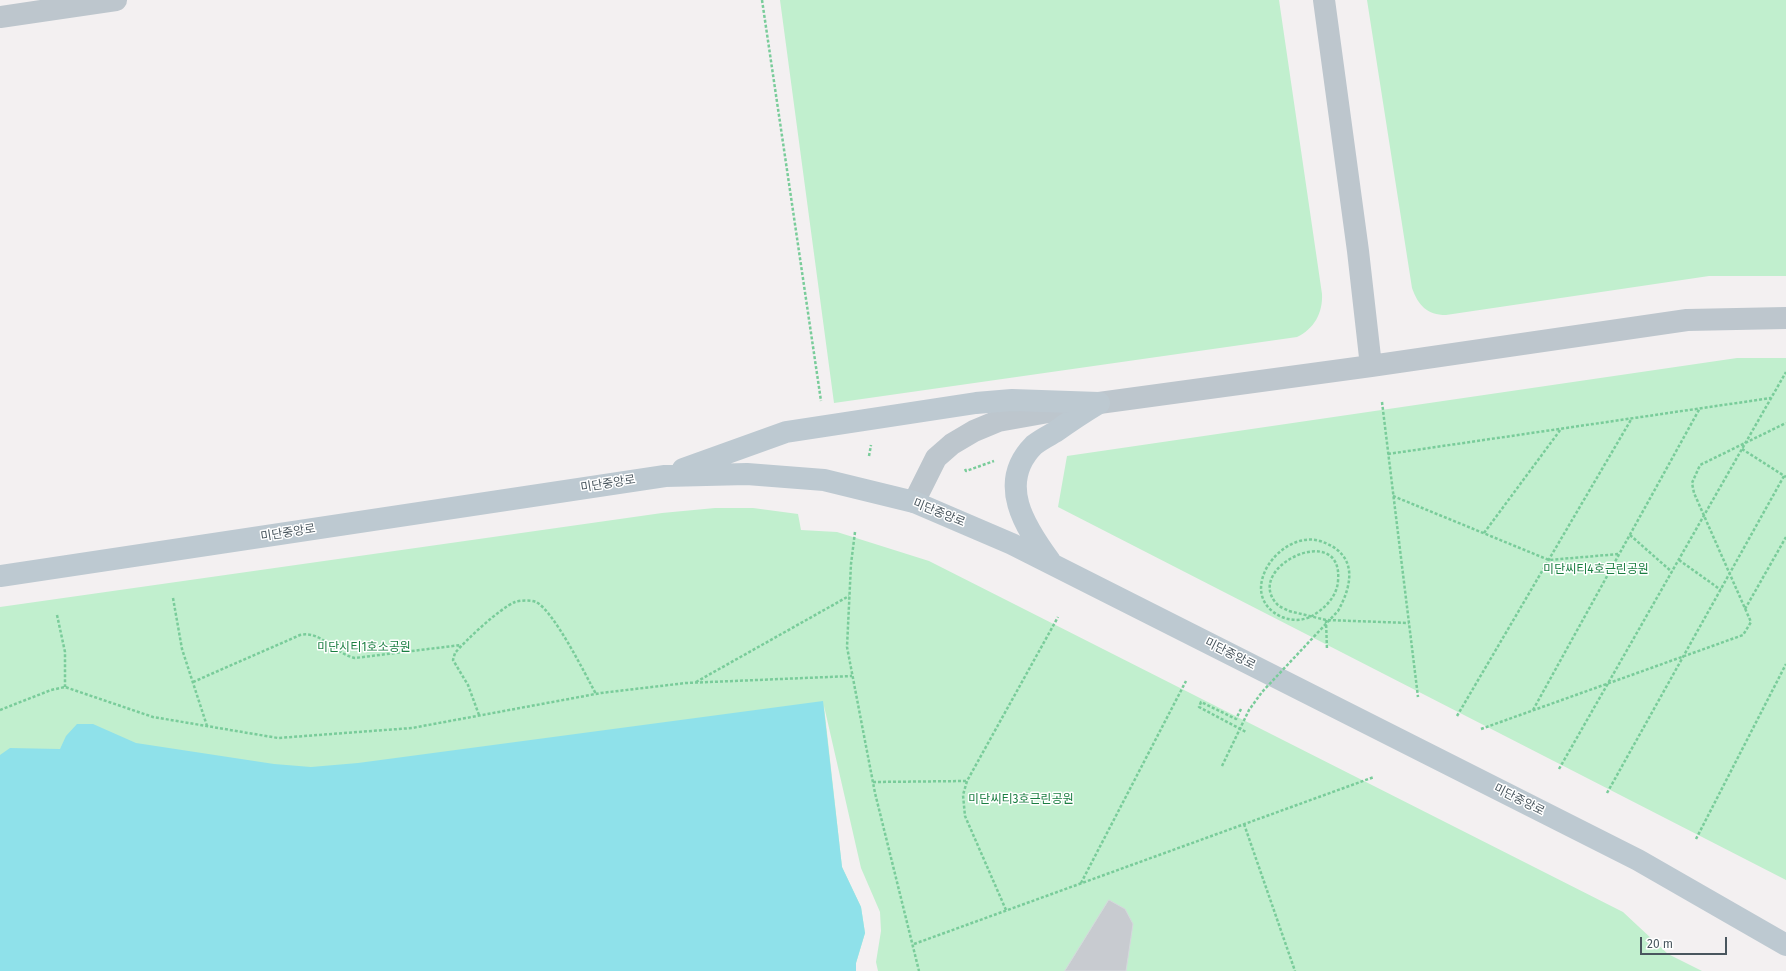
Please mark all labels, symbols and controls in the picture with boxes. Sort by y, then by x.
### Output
street label: 미단중앙로 [580,473,636,495]
street label: 미단중앙로 [911,496,967,530]
street label: 미단중앙로 [260,522,316,544]
park label: 미단씨티4호근린공원 [1543,563,1649,577]
street label: 미단중앙로 [1202,635,1258,673]
park label: 미단시티1호소공원 [317,641,411,655]
street label: 미단중앙로 [1491,781,1547,819]
park label: 미단씨티3호근린공원 [968,793,1074,807]
scale bar [1642,929,1729,955]
text: 20 m [1647,937,1673,951]

